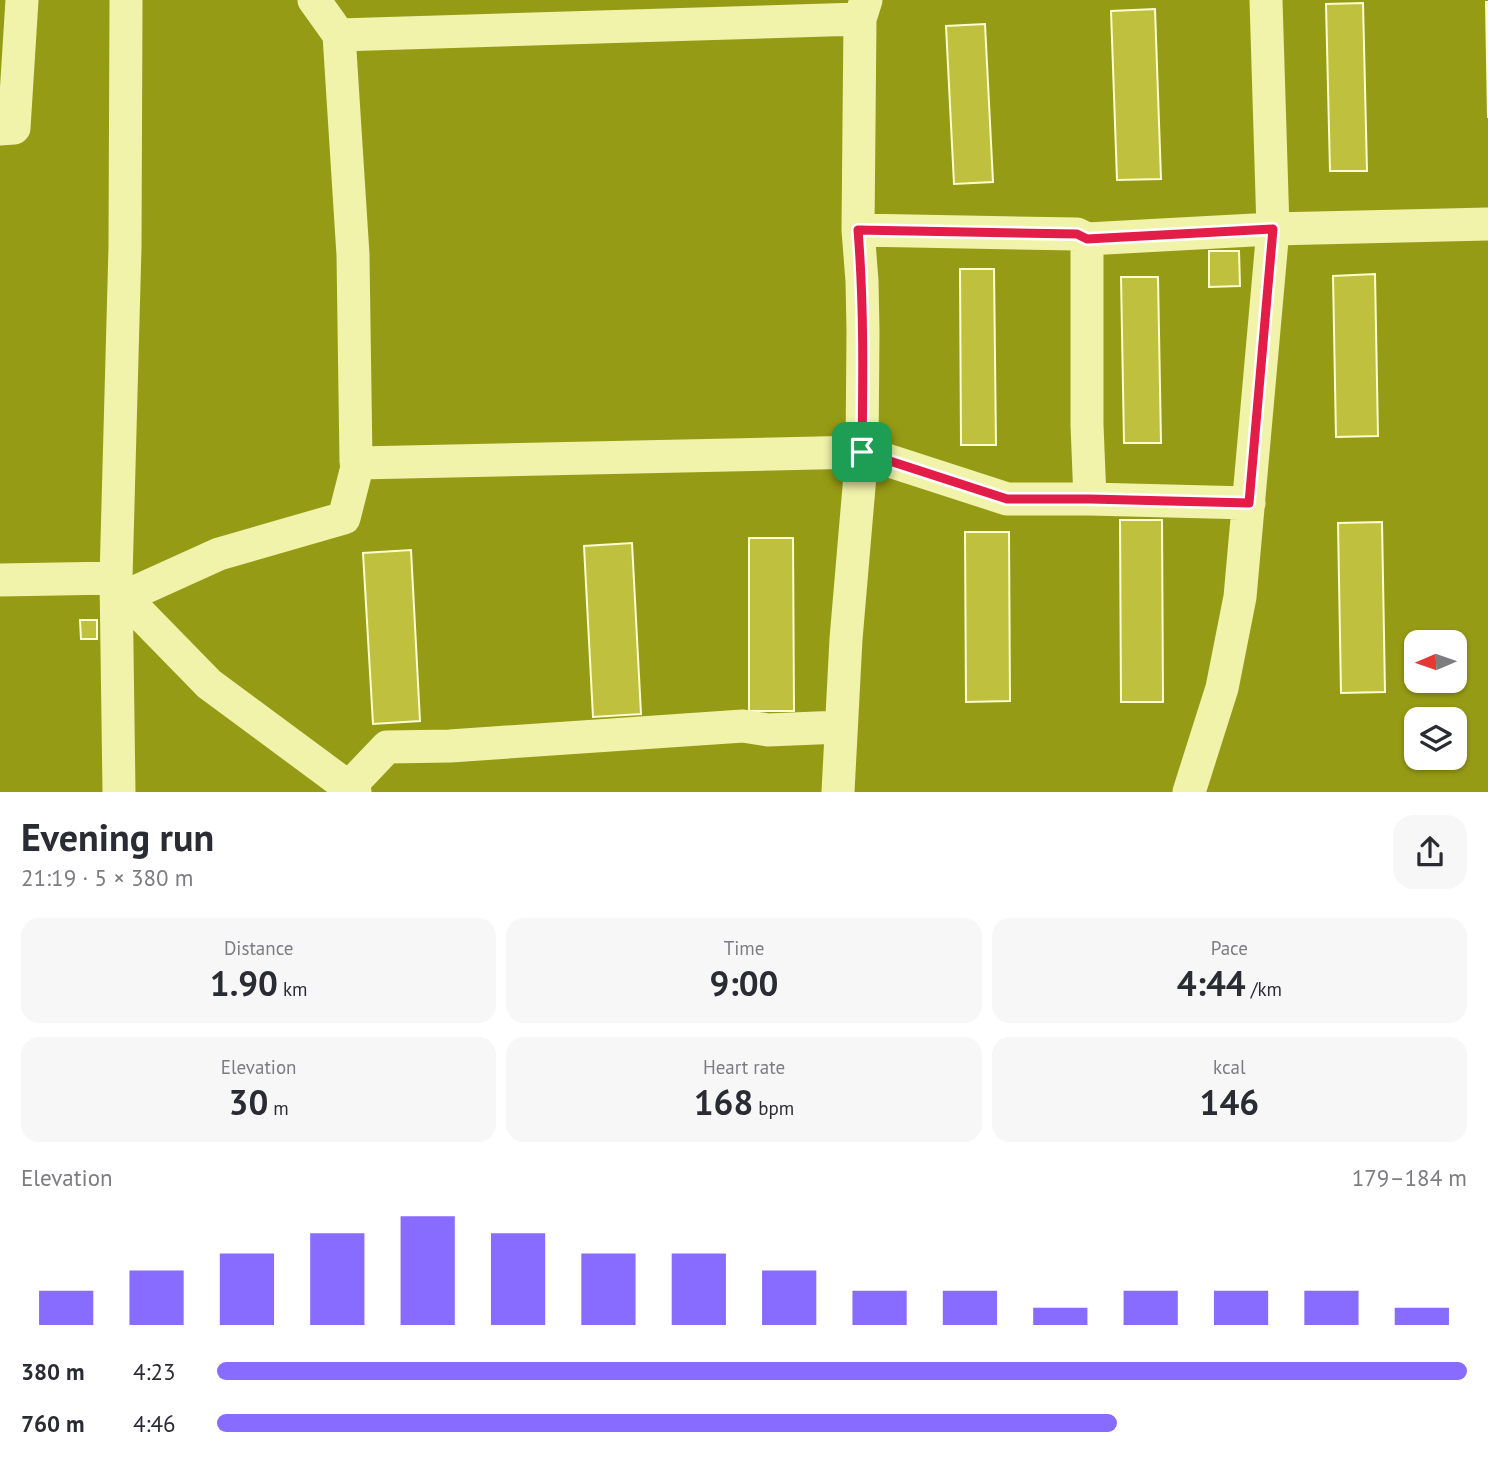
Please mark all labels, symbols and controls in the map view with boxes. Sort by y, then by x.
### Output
pin [832,422,892,482]
icon: arrive [843,433,881,471]
north arrow [1404,630,1466,693]
map controls [1404,630,1467,770]
button: layers [1404,707,1467,770]
text: Evening run [21,812,214,861]
button: share [1393,815,1467,889]
text: 21:19 · 5 × 380 m [21,863,193,892]
text: Distance [224,936,293,960]
text: Time [724,936,764,960]
text: Pace [1211,936,1248,960]
text: 1.90 [210,960,278,1006]
text: 9:00 [710,960,778,1006]
text: 4:44 [1177,960,1246,1006]
text: km [278,977,308,1001]
text: /km [1246,977,1282,1001]
text: Elevation [221,1055,297,1079]
text: Heart rate [703,1055,785,1079]
text: kcal [1213,1055,1246,1079]
text: 30 [229,1079,268,1125]
text: 168 [694,1079,753,1125]
text: 146 [1200,1079,1259,1125]
text: m [268,1096,289,1120]
text: bpm [753,1096,794,1120]
text: Elevation [21,1163,113,1192]
text: 179–184 m [1352,1163,1467,1192]
text: 380 m [21,1357,84,1386]
text: 4:23 [133,1357,176,1386]
text: 760 m [21,1409,84,1438]
text: 4:46 [133,1409,176,1438]

